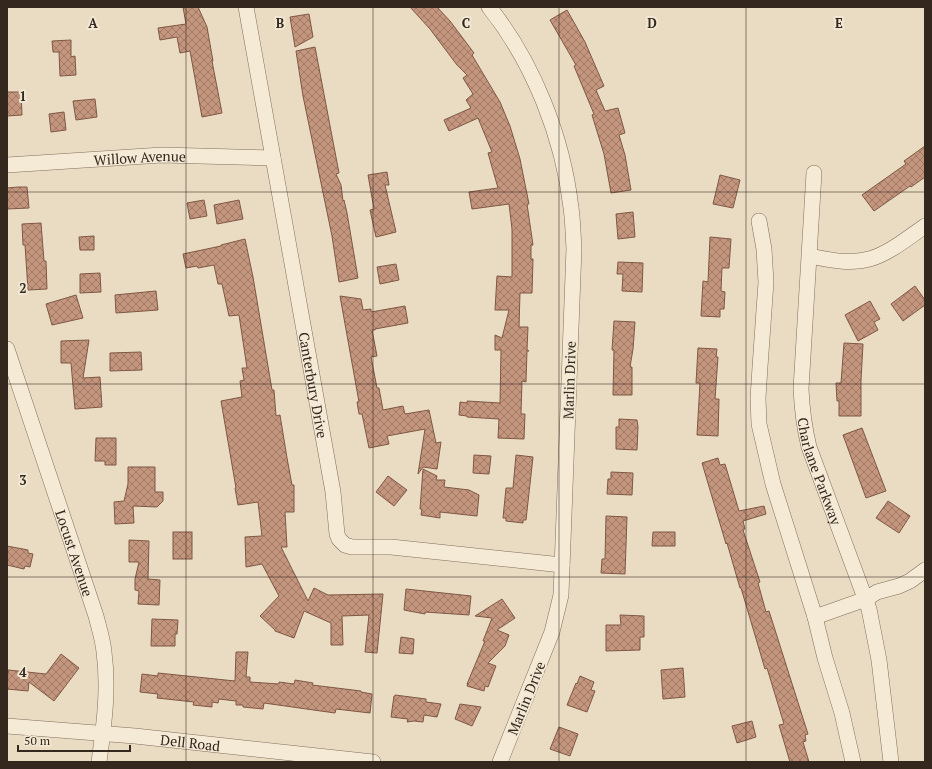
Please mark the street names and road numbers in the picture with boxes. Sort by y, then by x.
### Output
street label: Willow Avenue [93,145,186,169]
street label: Canterbury Drive [295,330,333,439]
street label: Marlin Drive [558,341,580,419]
street label: Charlane Parkway [794,416,847,528]
street label: Locust Avenue [52,507,98,599]
street label: Marlin Drive [503,658,549,738]
street label: Dell Road [159,729,221,755]

